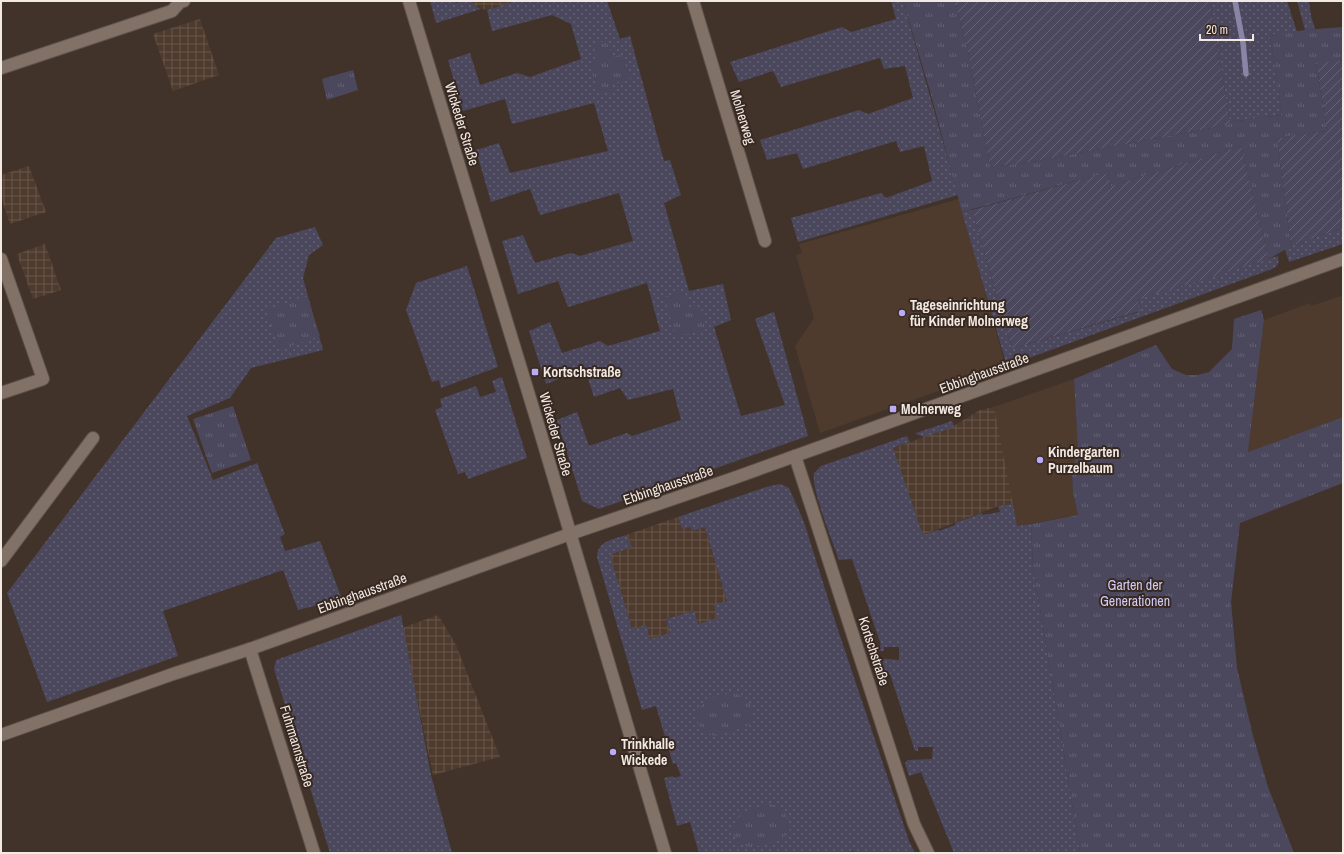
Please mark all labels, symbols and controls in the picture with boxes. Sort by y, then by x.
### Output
scale bar [1200,16,1253,42]
text: 20 m [1206,22,1228,38]
street label: Wickeder Straße [441,80,483,168]
street label: Molnerweg [726,88,760,147]
place label: Tageseinrichtung für Kinder Molnerweg [910,296,1028,330]
marker: Tageseinrichtung für Kinder Molnerweg [897,308,907,318]
street label: Ebbinghausstraße [937,348,1031,398]
place label: Kortschstraße [543,363,621,381]
marker: Kortschstraße [530,367,540,377]
street label: Wickeder Straße [535,390,577,478]
place label: Molnerweg [901,400,961,418]
marker: Molnerweg [888,404,898,414]
place label: Kindergarten Purzelbaum [1048,443,1119,477]
marker: Kindergarten Purzelbaum [1035,455,1045,465]
street label: Ebbinghausstraße [621,461,715,509]
street label: Ebbinghausstraße [315,568,409,618]
park label: Garten der Generationen [1100,576,1170,610]
street label: Kortschstraße [854,614,894,688]
street label: Fuhrmannstraße [276,703,318,789]
place label: Trinkhalle Wickede [621,735,675,769]
marker: Trinkhalle Wickede [608,747,618,757]

